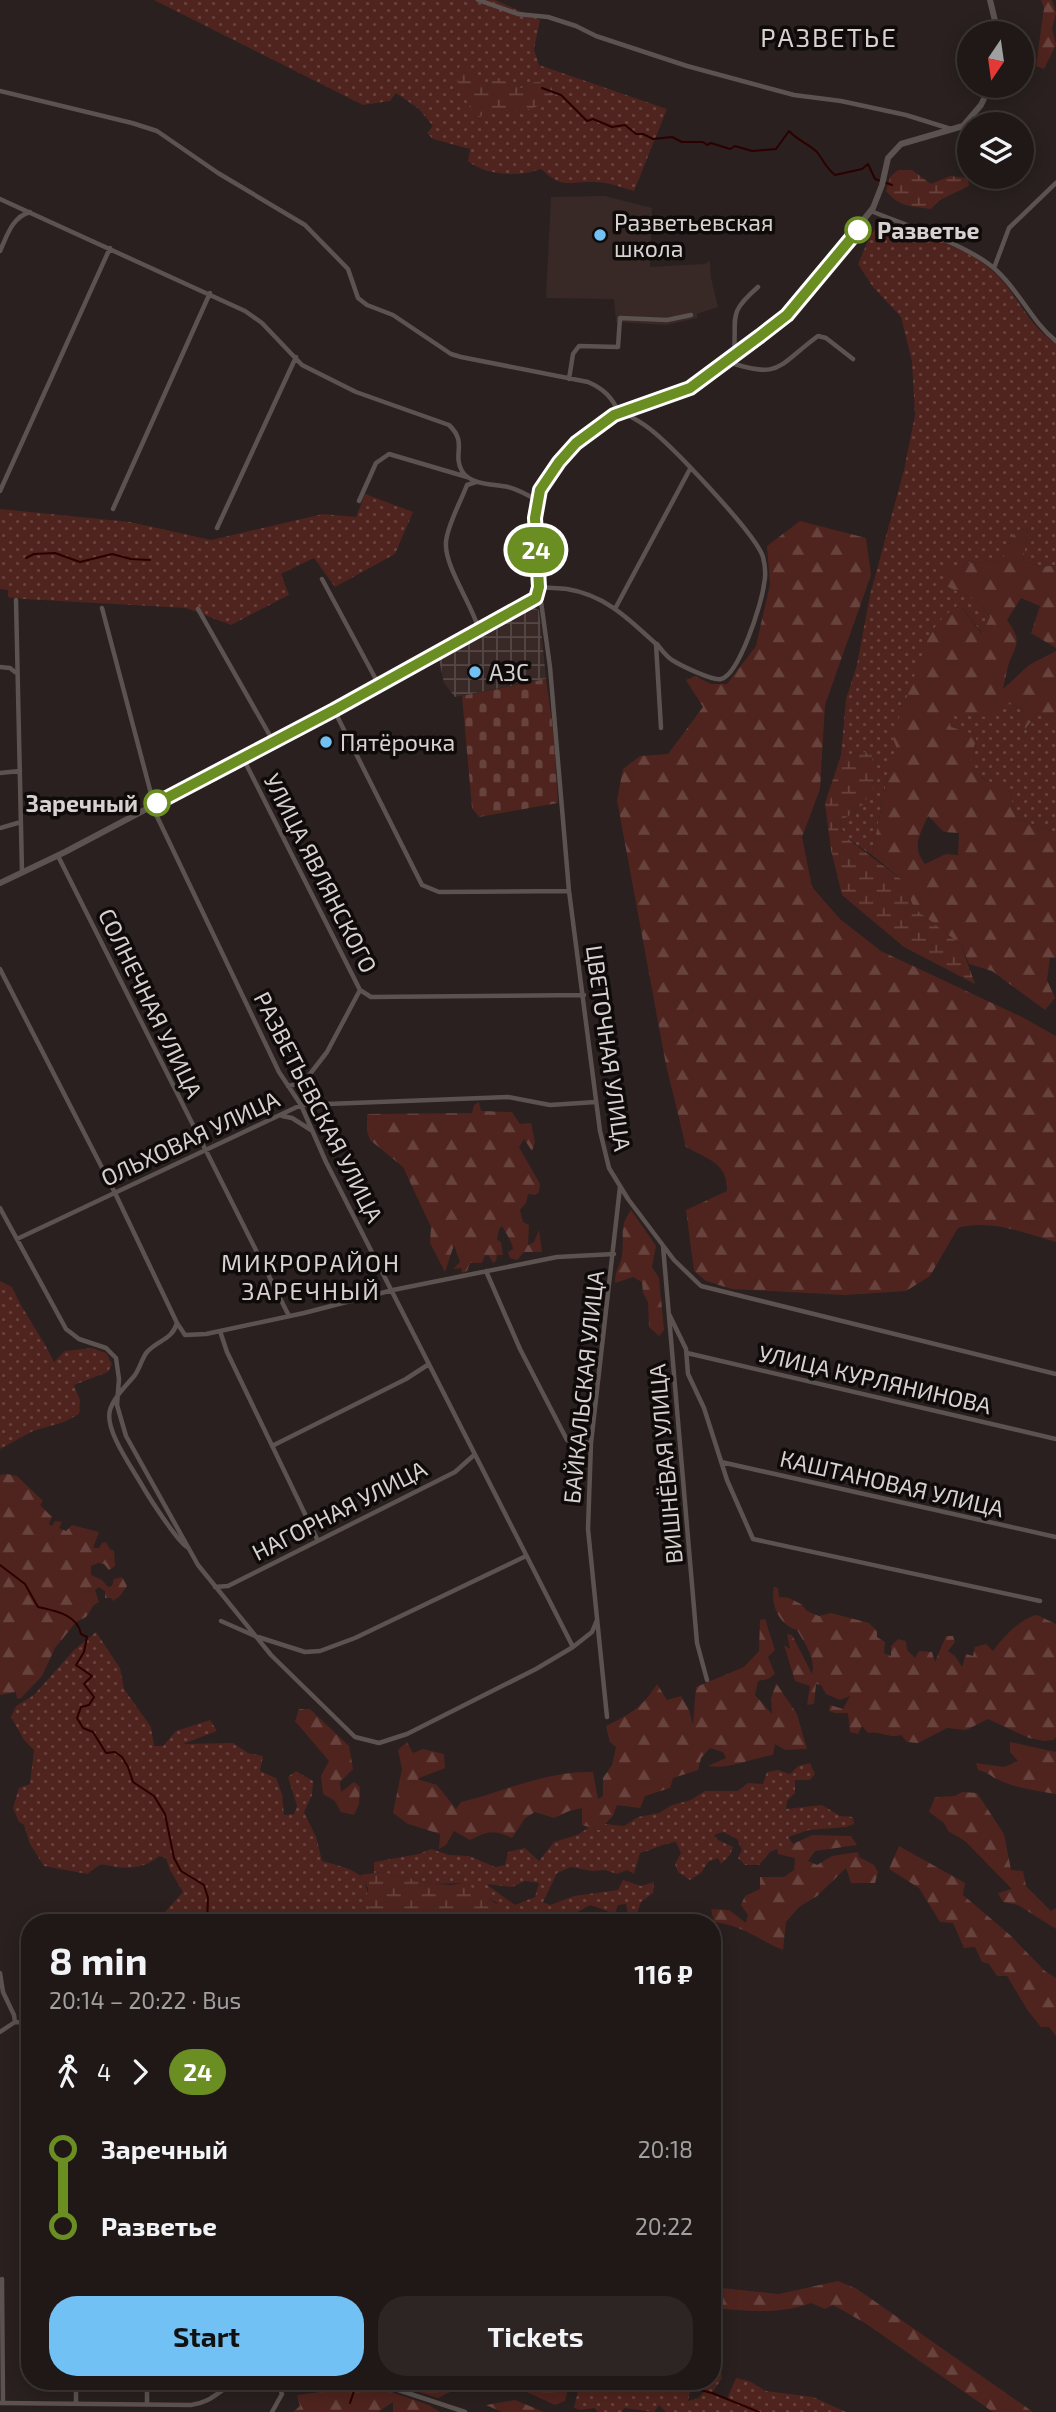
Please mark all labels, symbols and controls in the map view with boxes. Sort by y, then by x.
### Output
district label: РАЗВЕТЬЕ [760,21,898,52]
north arrow [957,21,1034,98]
map controls [957,21,1034,189]
button: layers [957,112,1034,189]
place label: Разветьевская школа [614,208,773,262]
place label: Разветье [877,216,980,244]
marker: Разветье [845,217,871,243]
marker: Разветьевская школа [592,227,608,243]
line badge: 24 [504,527,568,573]
text: 24 [521,535,551,564]
place label: АЗС [489,658,529,686]
marker: АЗС [467,664,483,680]
place label: Пятёрочка [340,728,455,756]
marker: Пятёрочка [318,734,334,750]
street label: УЛИЦА ЯВЛЯНСКОГО [259,769,383,977]
place label: Заречный [26,789,138,817]
marker: Заречный [144,790,170,816]
street label: СОЛНЕЧНАЯ УЛИЦА [93,904,209,1103]
street label: ЦВЕТОЧНАЯ УЛИЦА [581,943,637,1153]
street label: РАЗВЕТЬЕВСКАЯ УЛИЦА [249,987,390,1228]
street label: ОЛЬХОВАЯ УЛИЦА [96,1084,284,1192]
district label: МИКРОРАЙОН ЗАРЕЧНЫЙ [221,1248,401,1305]
street label: БАЙКАЛЬСКАЯ УЛИЦА [557,1268,609,1505]
street label: УЛИЦА КУРЛЯНИНОВА [756,1339,995,1420]
street label: ВИШНЁВАЯ УЛИЦА [642,1362,688,1565]
street label: КАШТАНОВАЯ УЛИЦА [777,1444,1007,1523]
street label: НАГОРНАЯ УЛИЦА [247,1454,432,1566]
text: 8 min [49,1937,148,1983]
text: 116 ₽ [634,1958,693,1989]
text: 20:14 – 20:22 · Bus [49,1986,241,2014]
icon: walk [49,2053,87,2091]
icon: forward [121,2053,159,2091]
text: 24 [183,2057,212,2086]
text: 4 [97,2058,111,2086]
text: Заречный [101,2133,228,2164]
text: 20:18 [638,2135,693,2163]
text: Разветье [101,2210,217,2241]
text: 20:22 [635,2212,693,2240]
button: Start [49,2296,364,2376]
button: Tickets [378,2296,693,2376]

